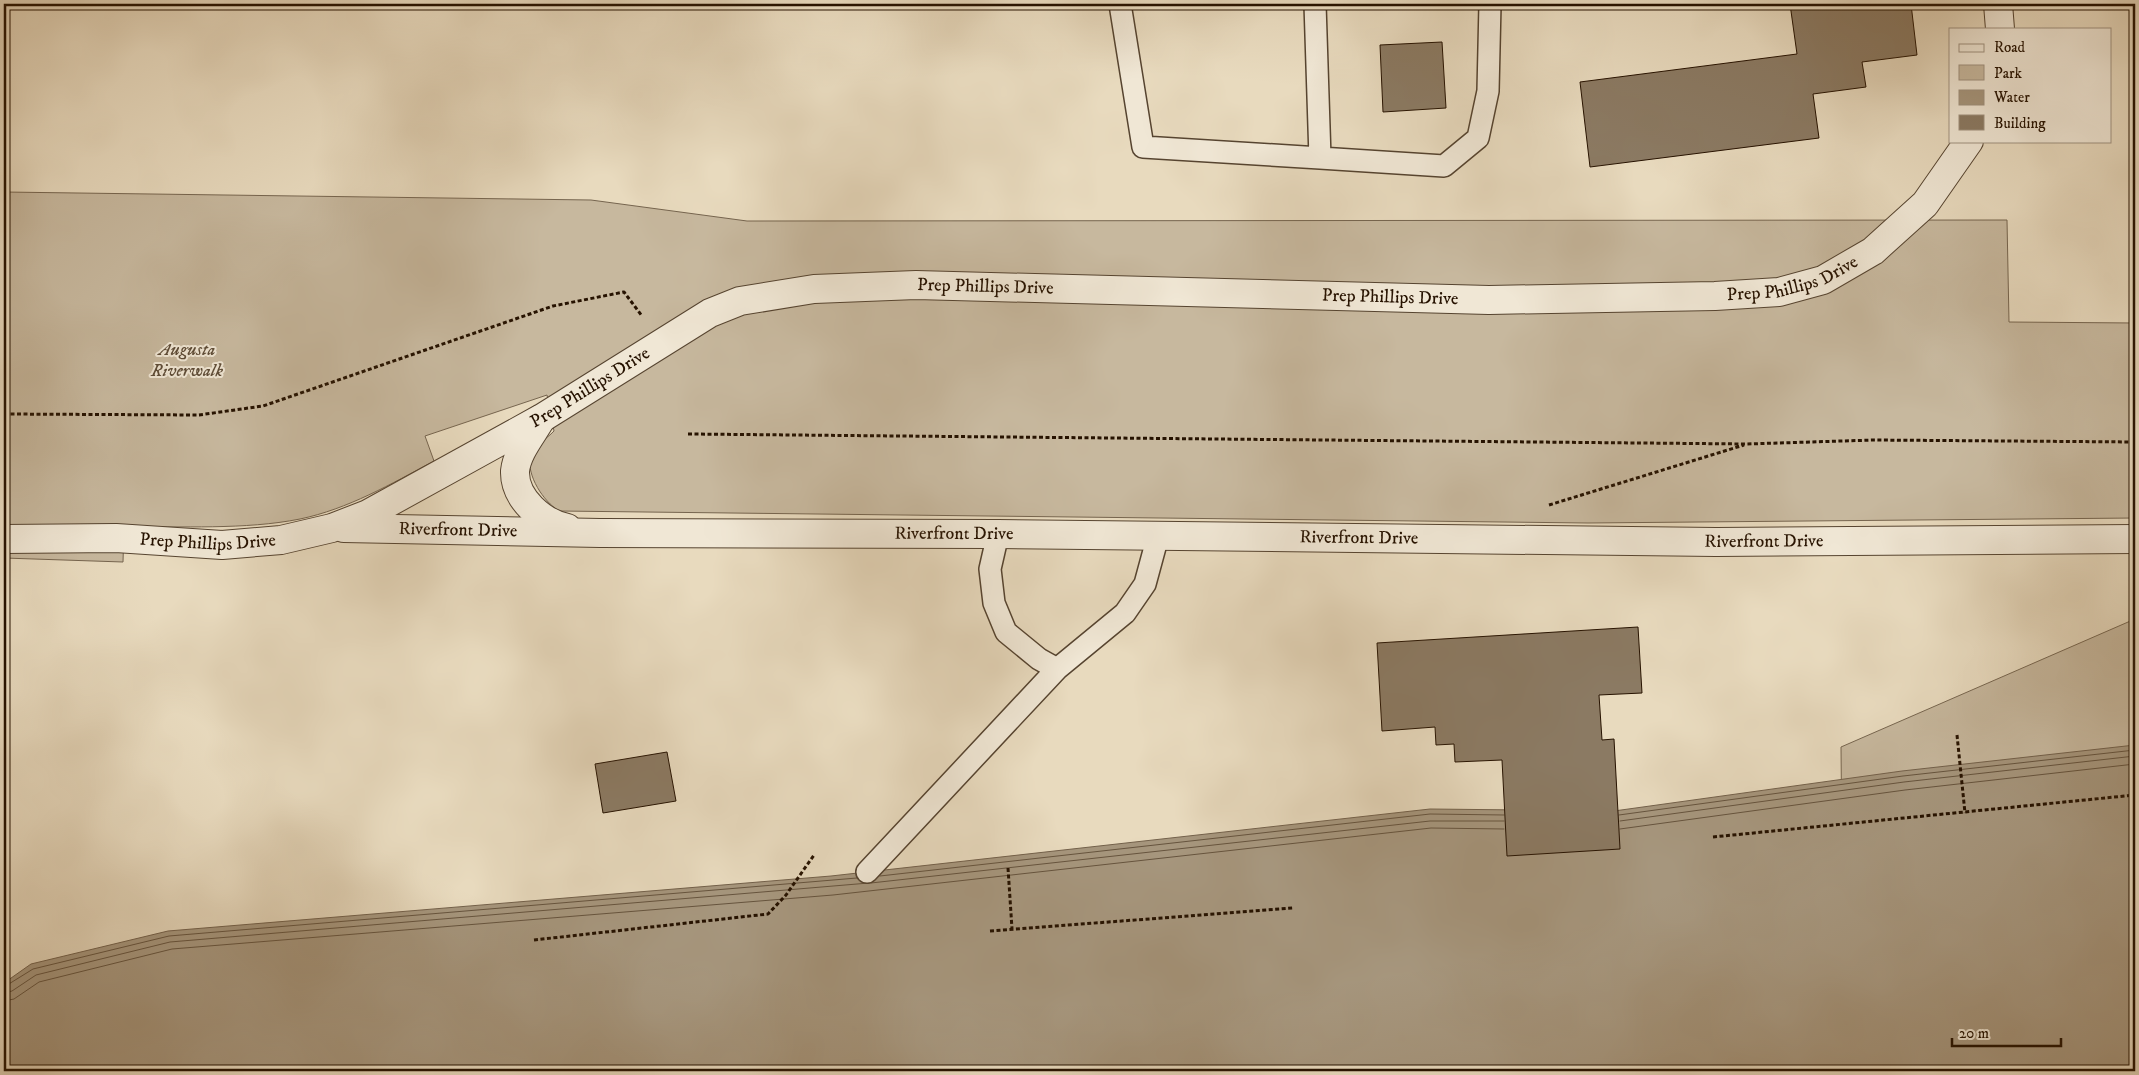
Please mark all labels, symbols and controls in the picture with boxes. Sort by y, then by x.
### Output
legend [1949,28,2112,142]
text: Road [1994,38,2026,57]
text: Park [1994,64,2023,83]
text: Water [1993,88,2030,107]
text: Building [1994,114,2046,133]
street label: Prep Phillips Drive [1726,251,1862,306]
street label: Prep Phillips Drive [917,274,1054,300]
street label: Prep Phillips Drive [1322,285,1459,310]
park label: Augusta Riverwalk [150,339,224,382]
street label: Prep Phillips Drive [527,342,654,433]
street label: Riverfront Drive [398,518,518,542]
street label: Riverfront Drive [894,523,1014,545]
street label: Riverfront Drive [1299,526,1419,550]
street label: Prep Phillips Drive [139,529,277,556]
street label: Riverfront Drive [1704,530,1823,553]
scale bar [1952,1015,2060,1047]
text: 20 m [1959,1024,1989,1043]

